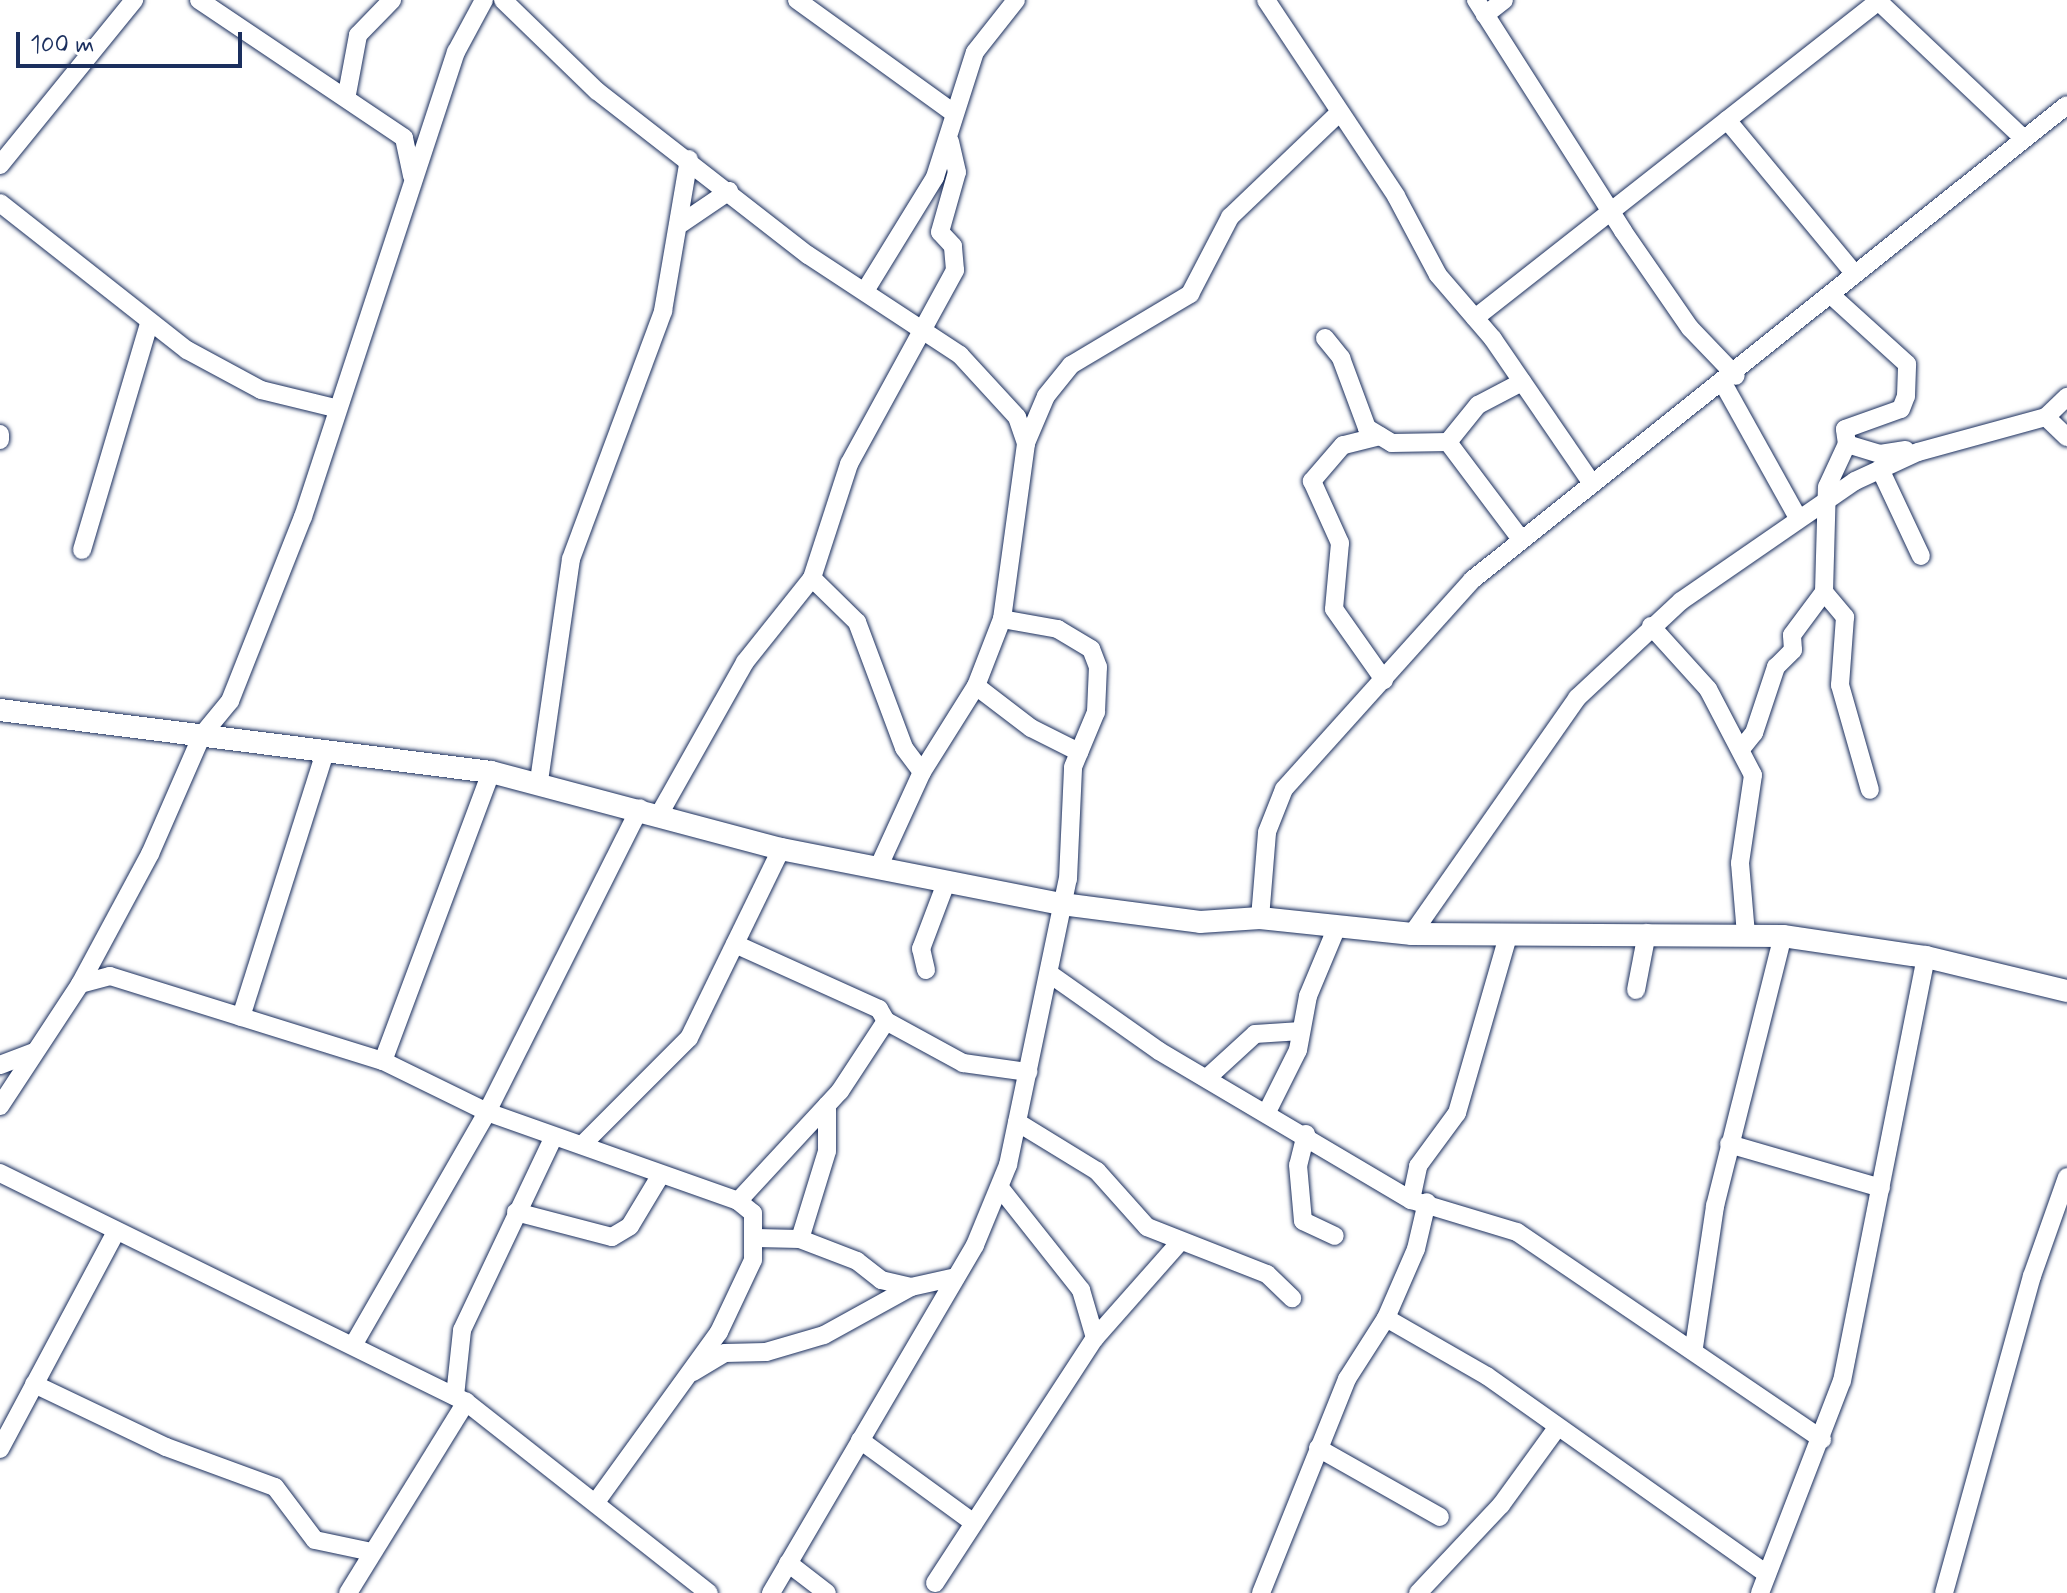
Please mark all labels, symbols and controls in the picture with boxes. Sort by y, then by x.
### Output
scale bar [20,16,246,66]
text: 100 m [30,30,94,61]

